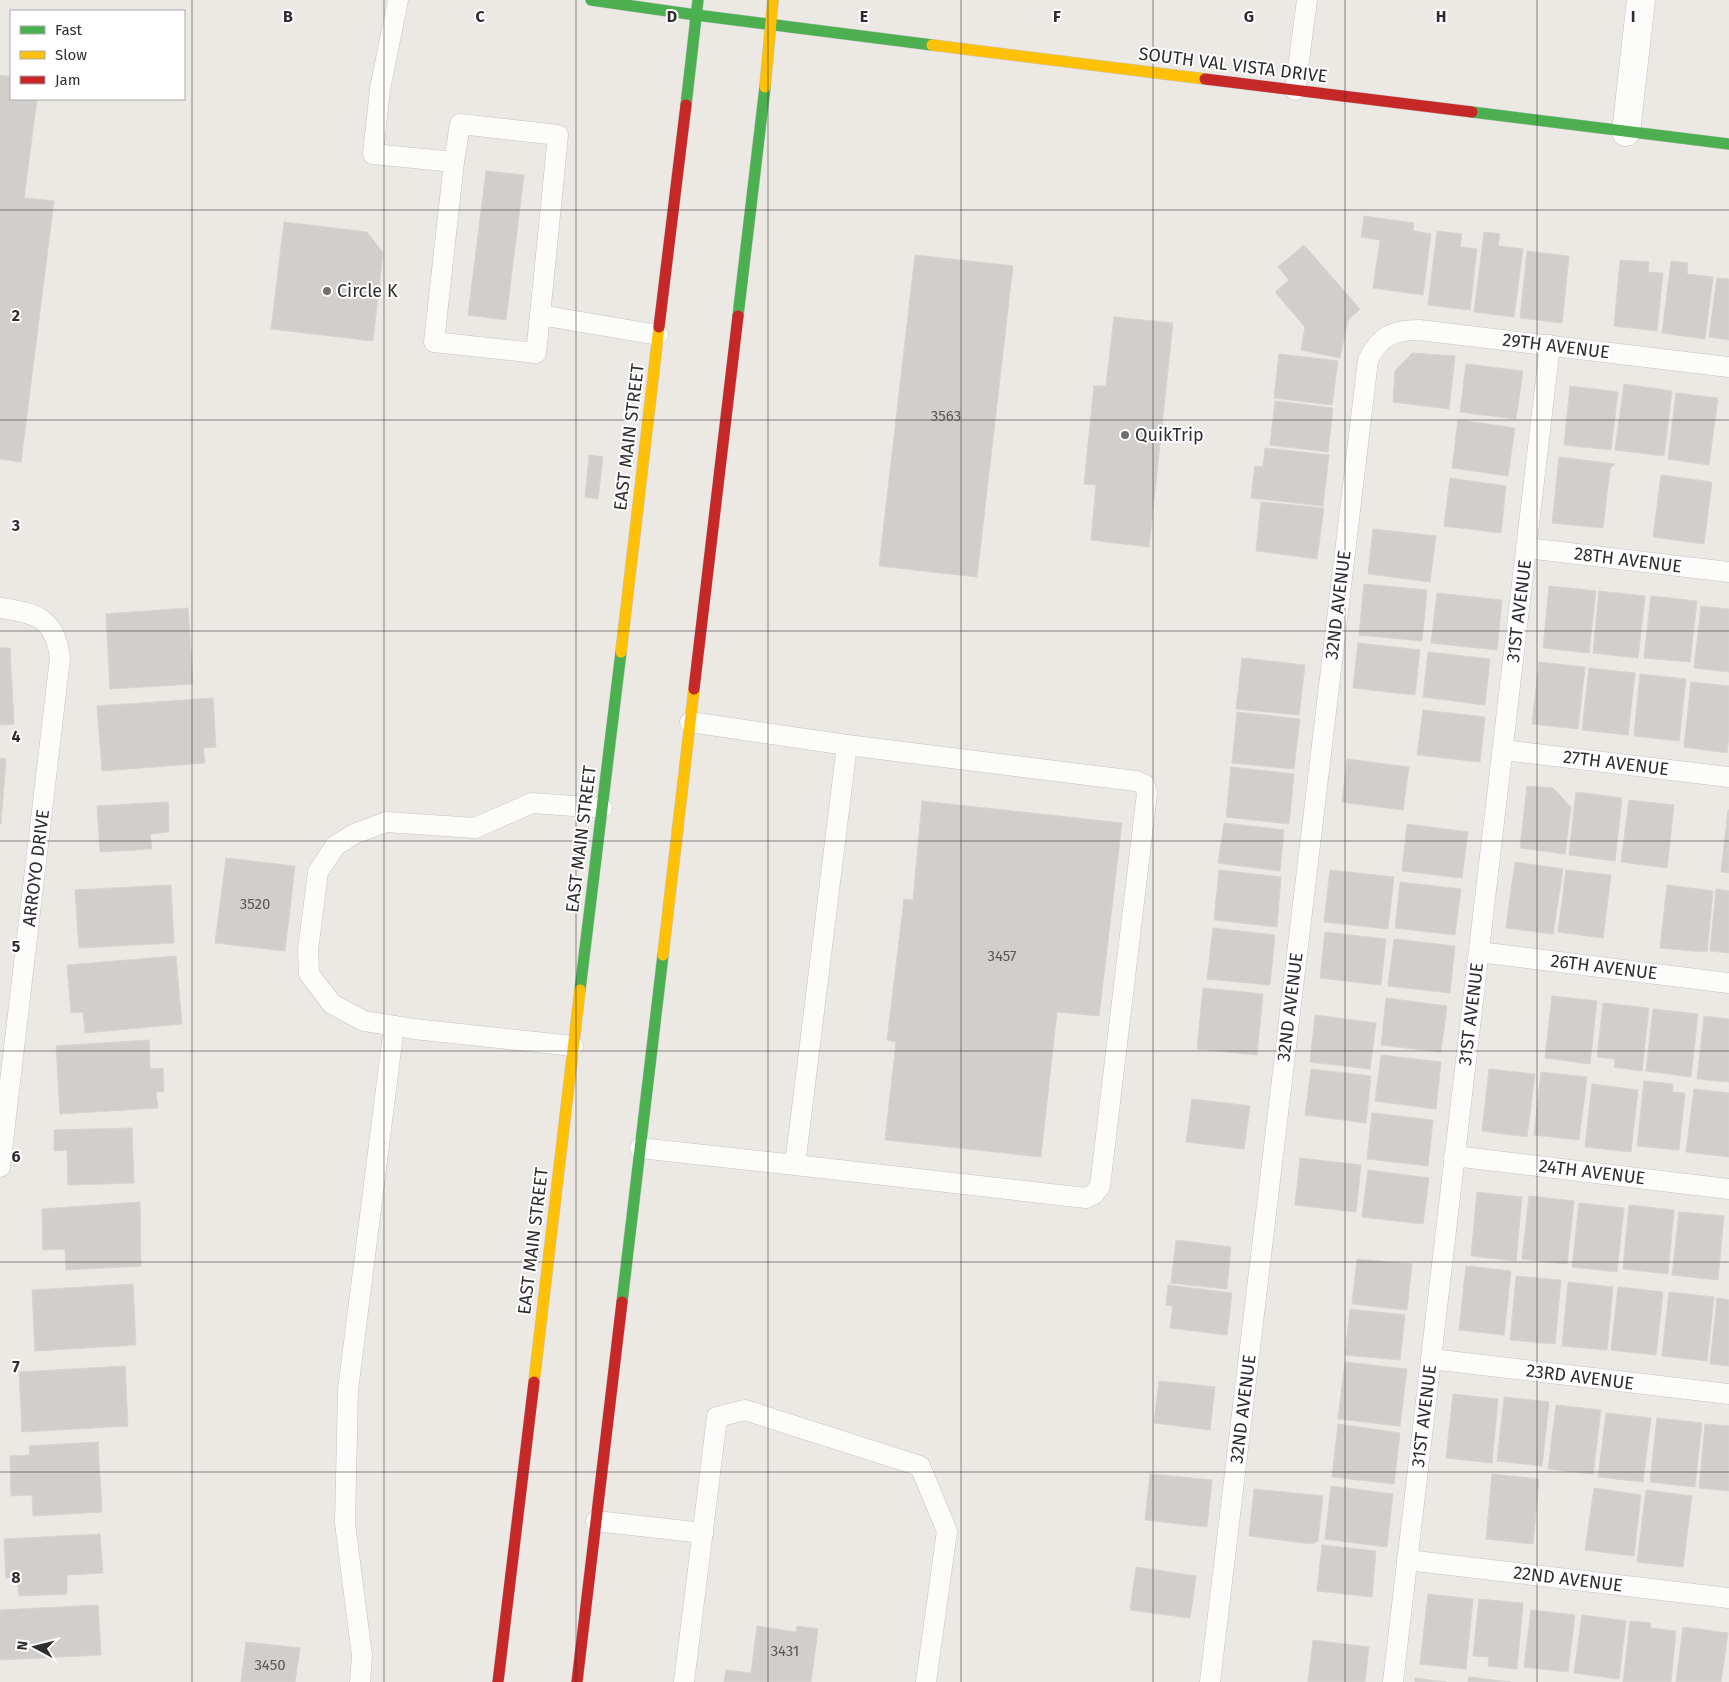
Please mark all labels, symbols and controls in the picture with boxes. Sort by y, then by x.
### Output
text: B [283,7,293,26]
text: C [475,7,485,26]
text: D [667,7,677,26]
text: E [860,7,868,26]
text: F [1053,7,1061,26]
text: G [1244,7,1254,26]
text: H [1436,7,1446,26]
text: I [1631,7,1635,26]
legend [10,10,185,100]
text: Fast [55,21,82,39]
street label: SOUTH VAL VISTA DRIVE [1137,43,1329,87]
text: Slow [55,46,87,64]
text: Jam [55,71,81,89]
place label: Circle K [337,280,398,302]
marker: Circle K [321,285,333,297]
text: 2 [12,306,20,325]
street label: 29TH AVENUE [1501,329,1611,363]
street label: EAST MAIN STREET [609,361,649,512]
house number: 3563 [931,407,961,425]
place label: QuikTrip [1135,424,1204,446]
marker: QuikTrip [1119,429,1131,441]
text: 3 [11,516,20,535]
street label: 28TH AVENUE [1573,542,1683,578]
street label: 32ND AVENUE [1320,549,1356,661]
street label: 31ST AVENUE [1502,558,1536,664]
text: 4 [11,727,21,746]
street label: 27TH AVENUE [1562,746,1670,780]
street label: EAST MAIN STREET [561,763,601,914]
street label: ARROYO DRIVE [18,808,54,928]
house number: 3520 [240,895,270,913]
text: 5 [12,937,21,956]
house number: 3457 [987,947,1017,965]
street label: 26TH AVENUE [1549,950,1659,984]
street label: 32ND AVENUE [1272,951,1308,1063]
street label: 31ST AVENUE [1454,961,1488,1067]
text: 6 [11,1147,21,1166]
street label: 24TH AVENUE [1538,1155,1646,1189]
street label: EAST MAIN STREET [513,1165,553,1316]
street label: 32ND AVENUE [1225,1353,1261,1465]
text: 7 [12,1357,20,1376]
street label: 23RD AVENUE [1525,1359,1635,1395]
street label: 31ST AVENUE [1407,1363,1441,1469]
street label: 22ND AVENUE [1512,1561,1624,1597]
text: 8 [11,1568,21,1587]
north arrow [10,1622,60,1672]
text: N [14,1640,32,1651]
house number: 3431 [771,1642,799,1660]
house number: 3450 [254,1656,286,1674]

